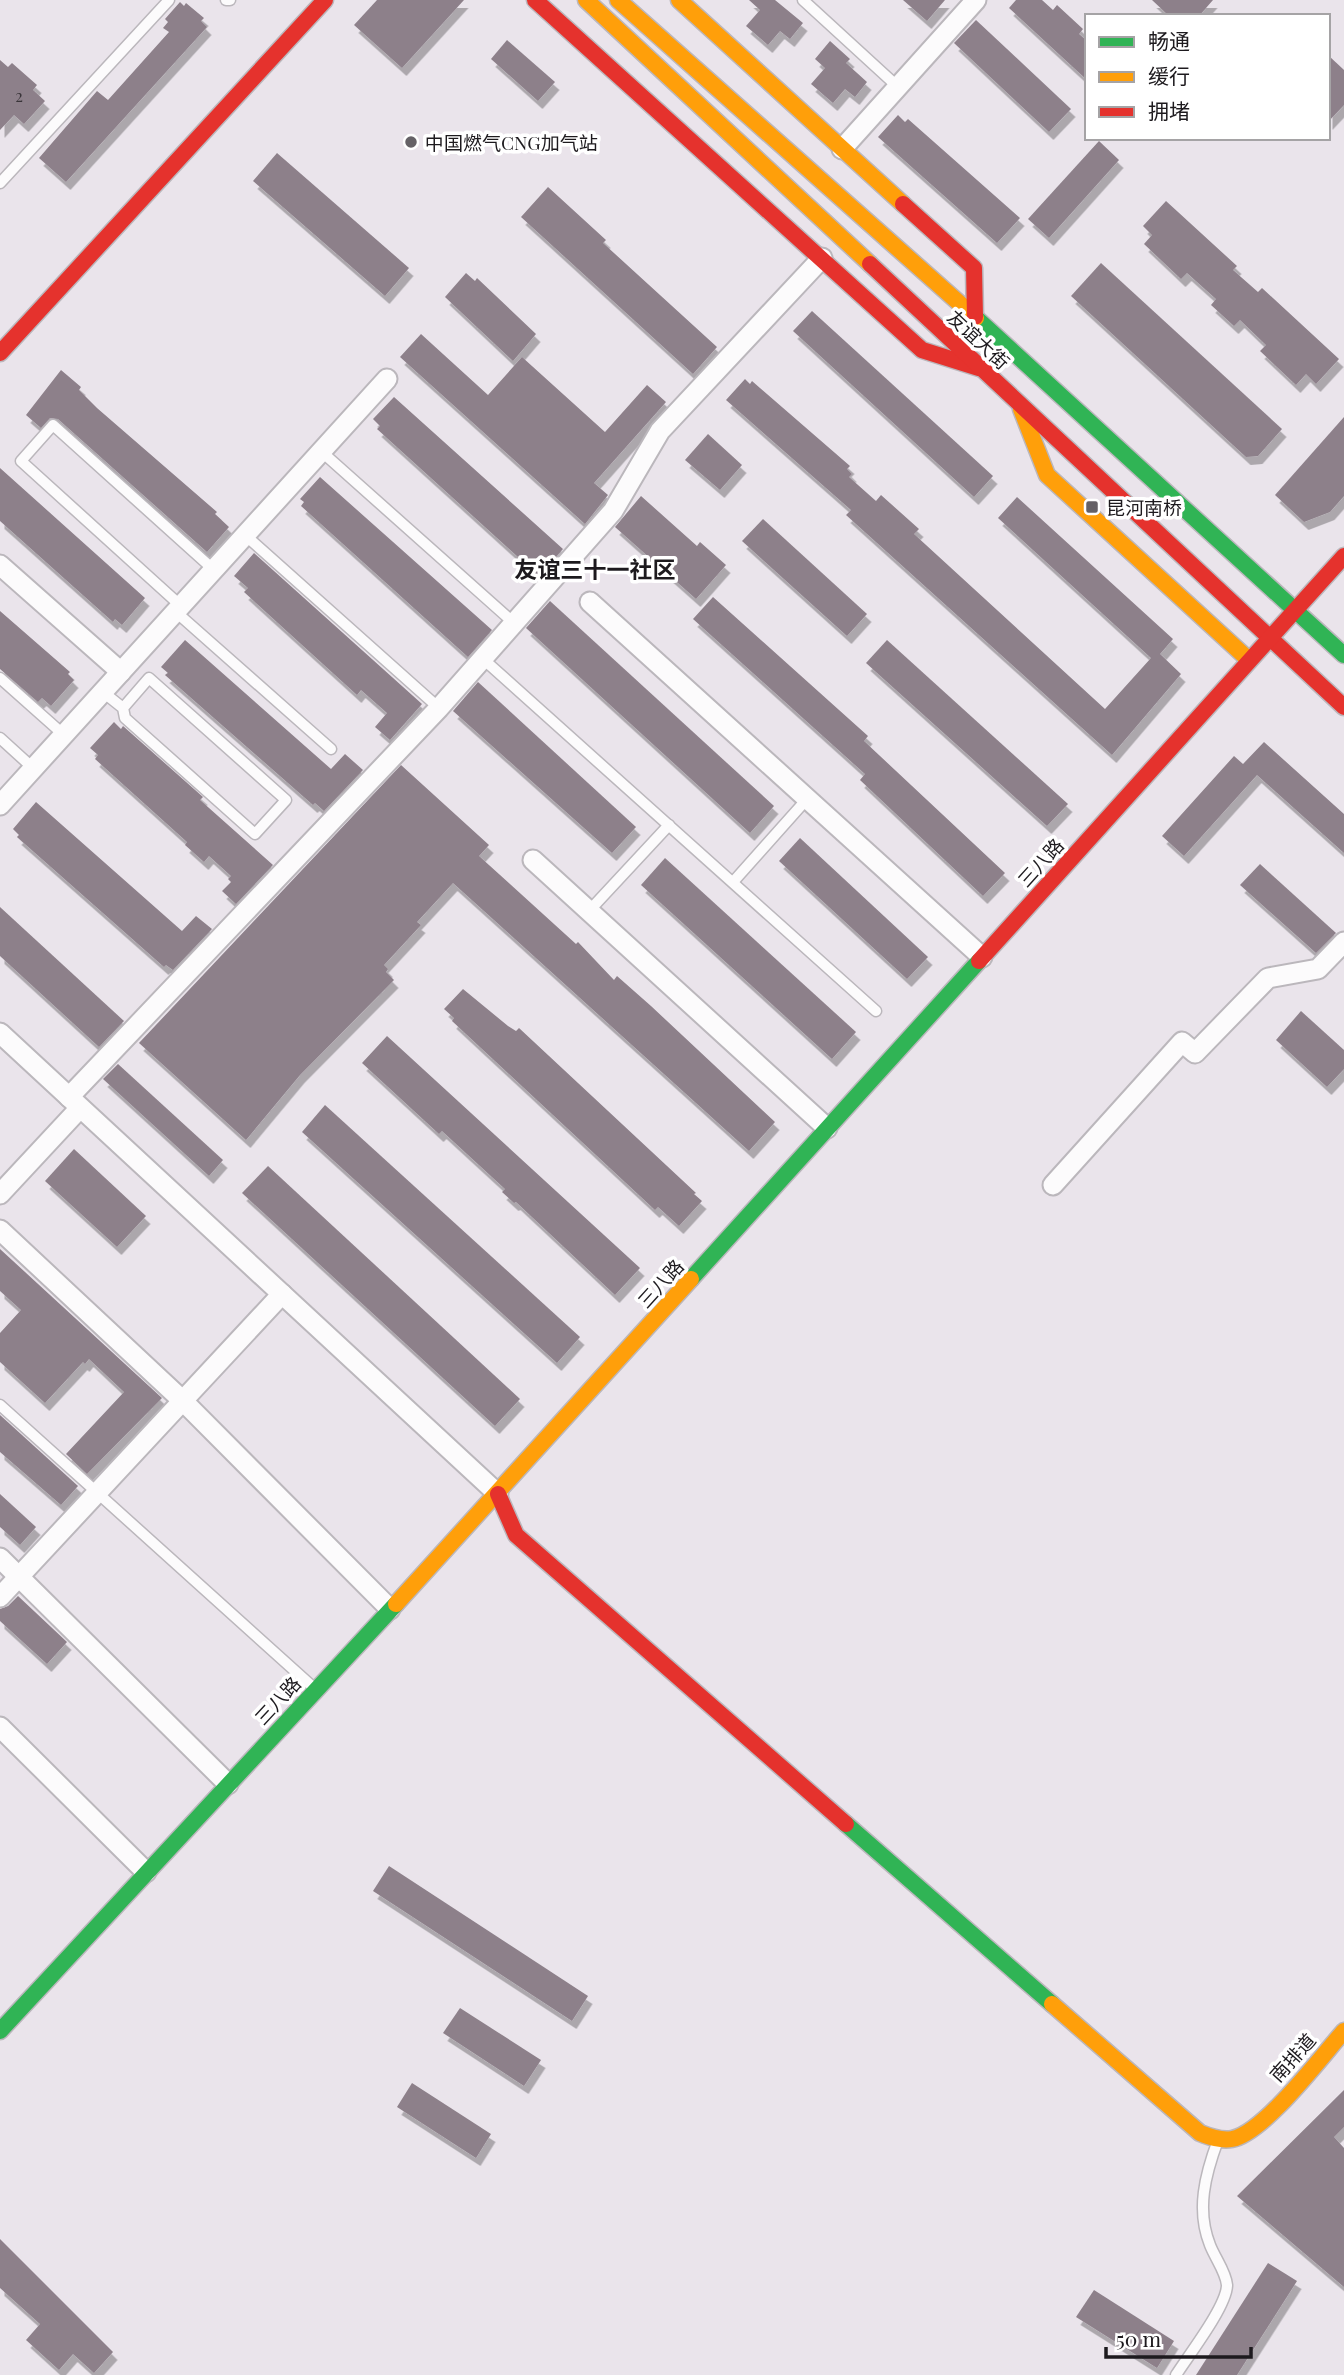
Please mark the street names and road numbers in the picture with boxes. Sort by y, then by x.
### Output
street label: 友谊大街 [942,304,1016,374]
street label: 三八路 [1011,832,1069,892]
street label: 三八路 [631,1253,689,1313]
street label: 三八路 [248,1670,306,1730]
street label: 南排道 [1263,2027,1321,2087]

